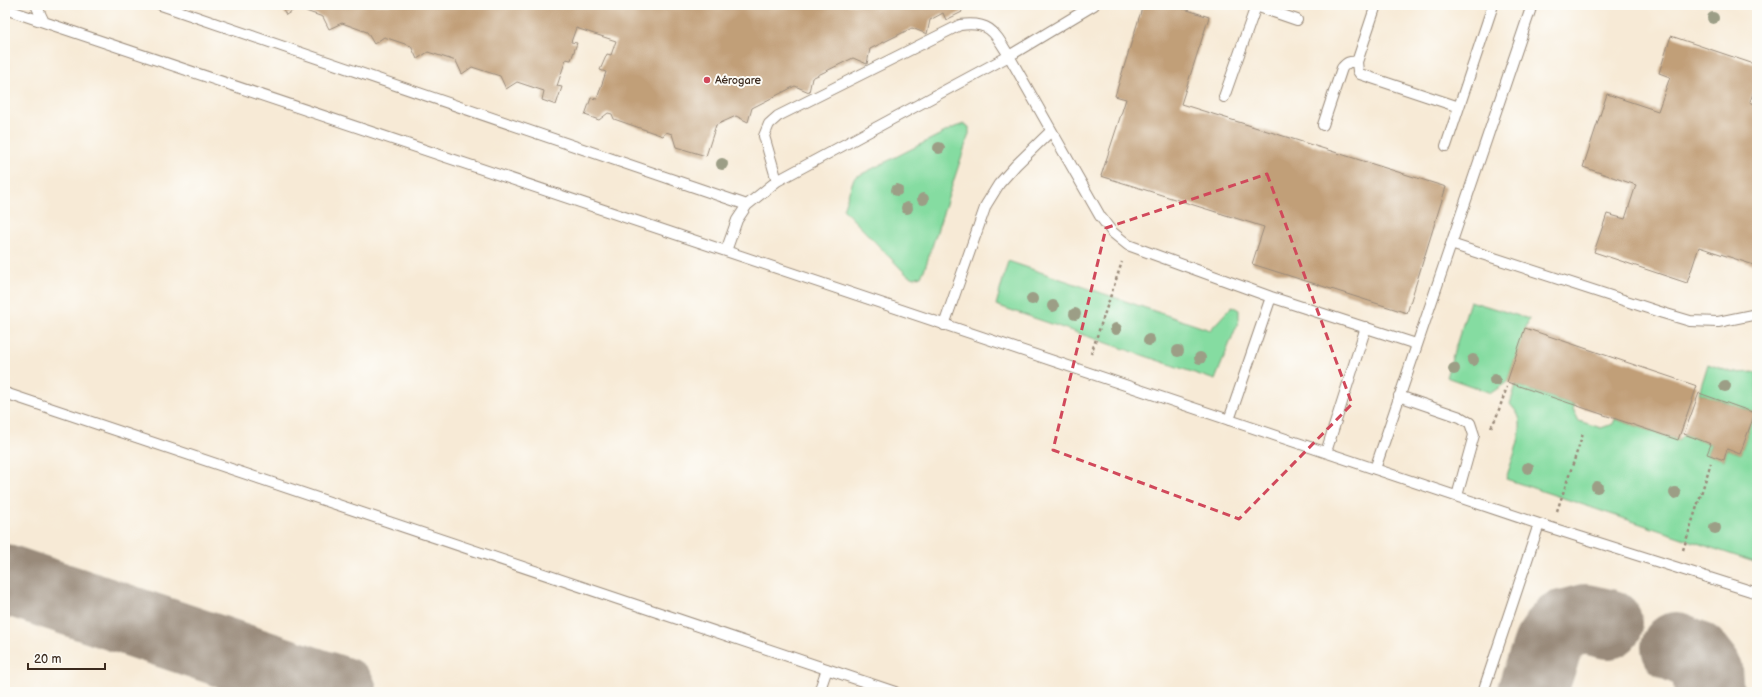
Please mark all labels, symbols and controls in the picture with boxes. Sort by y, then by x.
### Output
place label: Aérogare [715,74,761,87]
marker: Aérogare [702,75,712,85]
scale bar [28,645,105,671]
text: 20 m [34,652,61,667]

